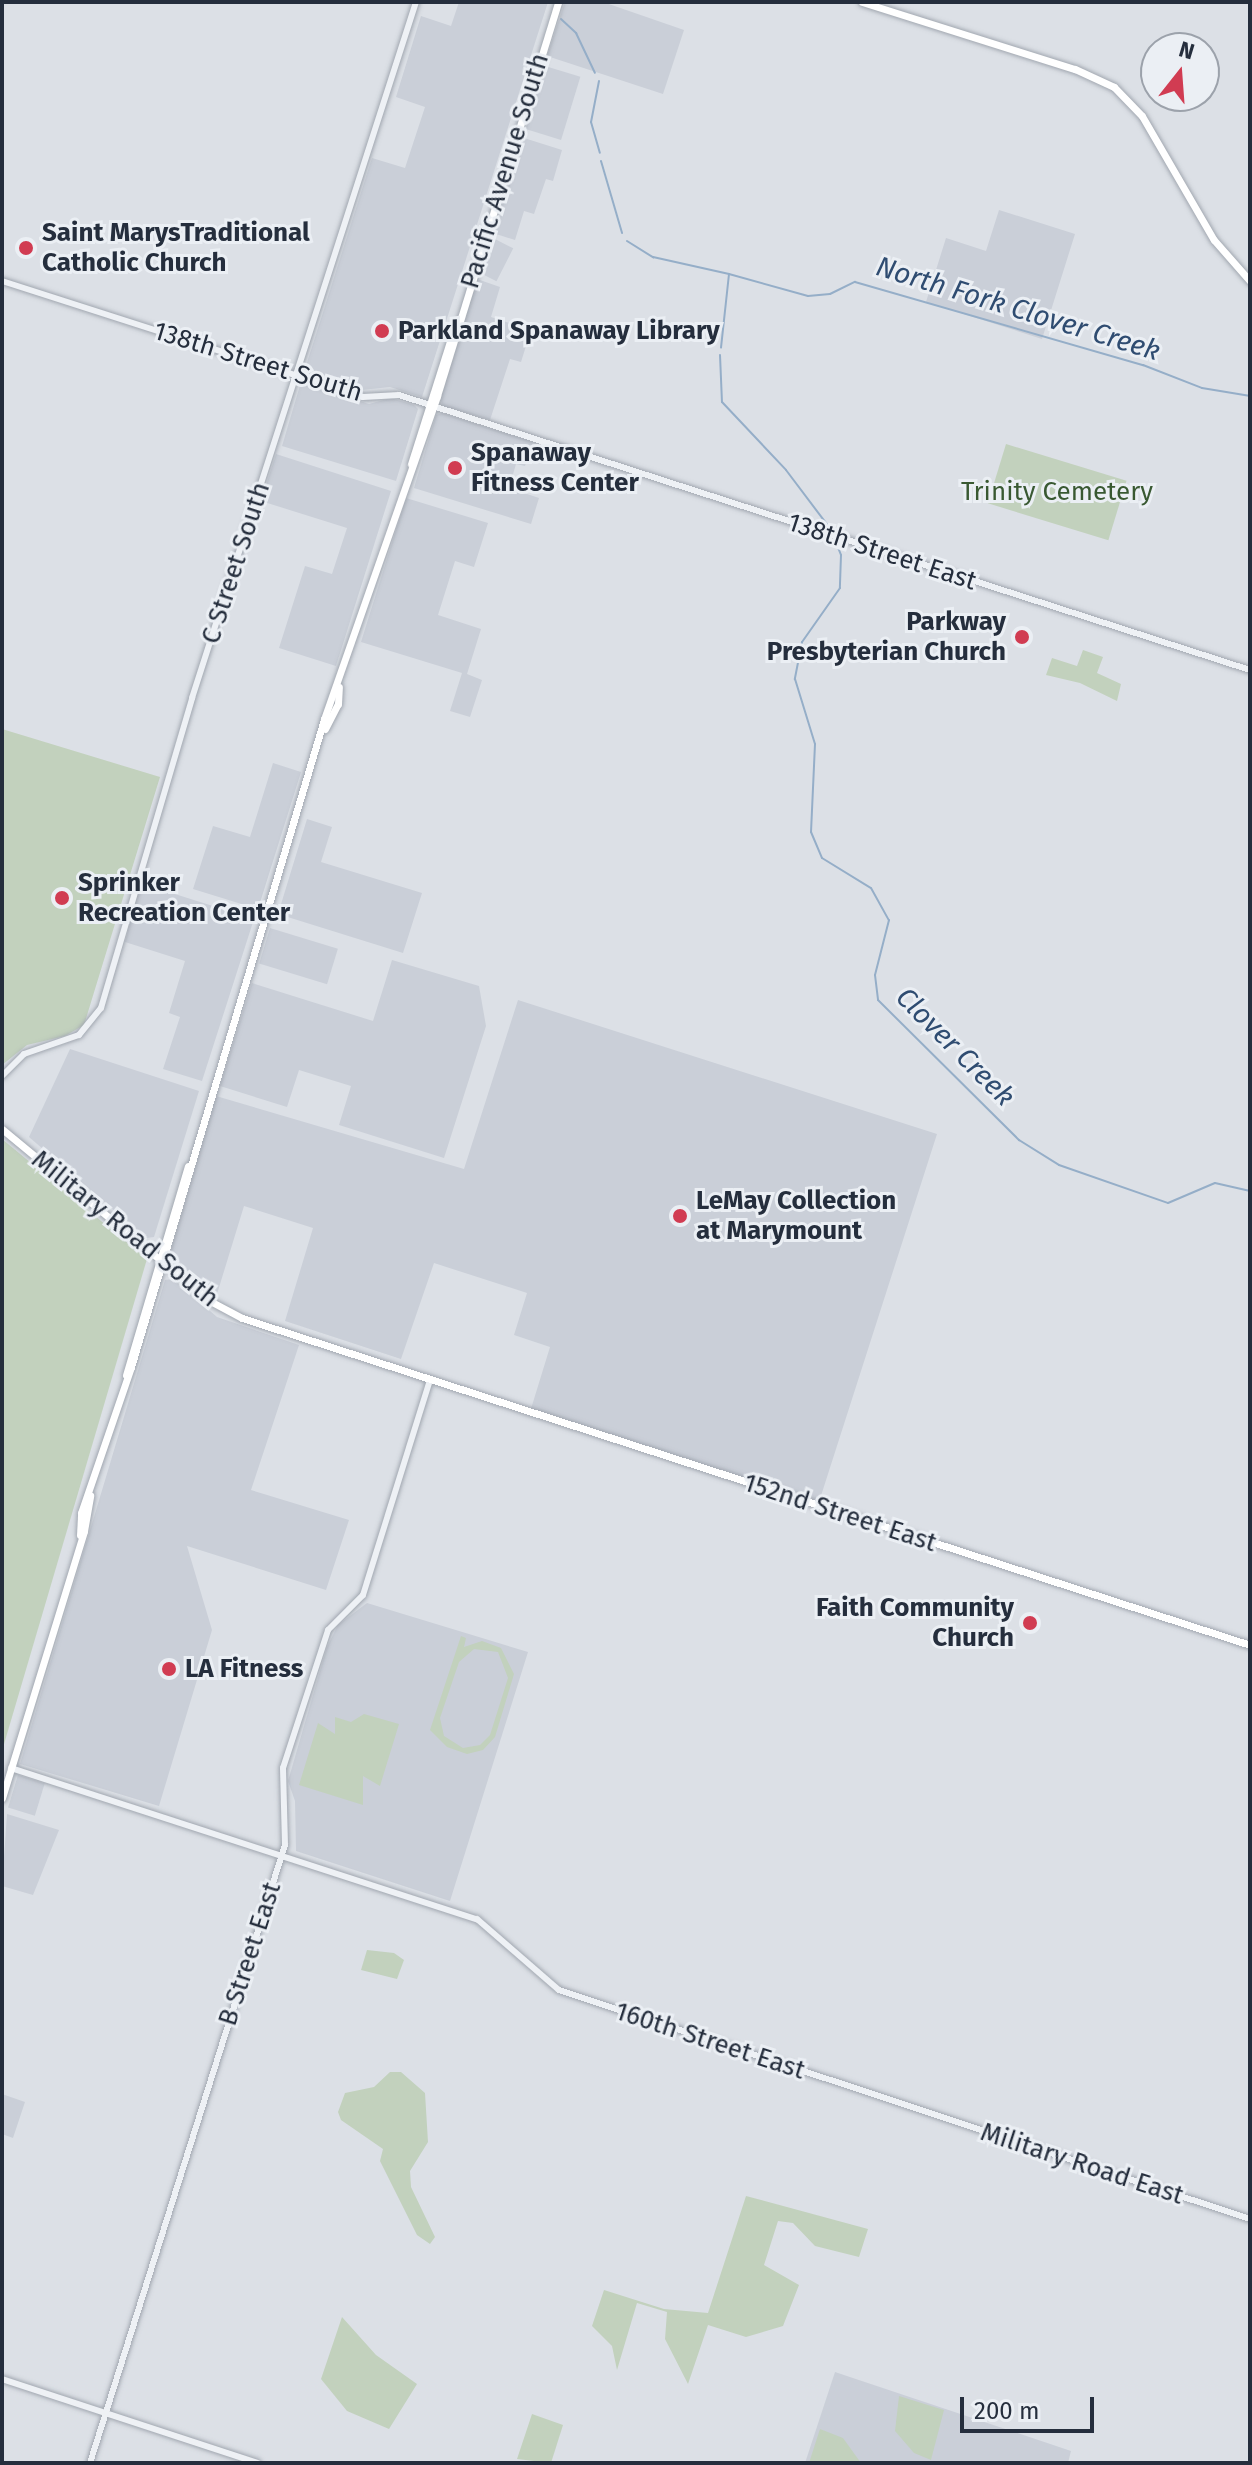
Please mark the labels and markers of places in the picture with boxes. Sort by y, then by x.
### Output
place label: Saint MarysTraditional Catholic Church [42,217,310,278]
marker: Saint MarysTraditional Catholic Church [17,239,35,257]
place label: Parkland Spanaway Library [398,315,720,347]
marker: Parkland Spanaway Library [373,322,391,340]
place label: Spanaway Fitness Center [471,437,639,498]
marker: Spanaway Fitness Center [446,459,464,477]
place label: Parkway Presbyterian Church [767,606,1006,668]
marker: Parkway Presbyterian Church [1013,628,1031,646]
place label: Sprinker Recreation Center [78,867,290,928]
marker: Sprinker Recreation Center [53,889,71,907]
place label: LeMay Collection at Marymount [696,1185,896,1246]
marker: LeMay Collection at Marymount [671,1207,689,1225]
place label: Faith Community Church [816,1592,1014,1654]
marker: Faith Community Church [1021,1614,1039,1632]
place label: LA Fitness [185,1653,303,1685]
marker: LA Fitness [160,1660,178,1678]

